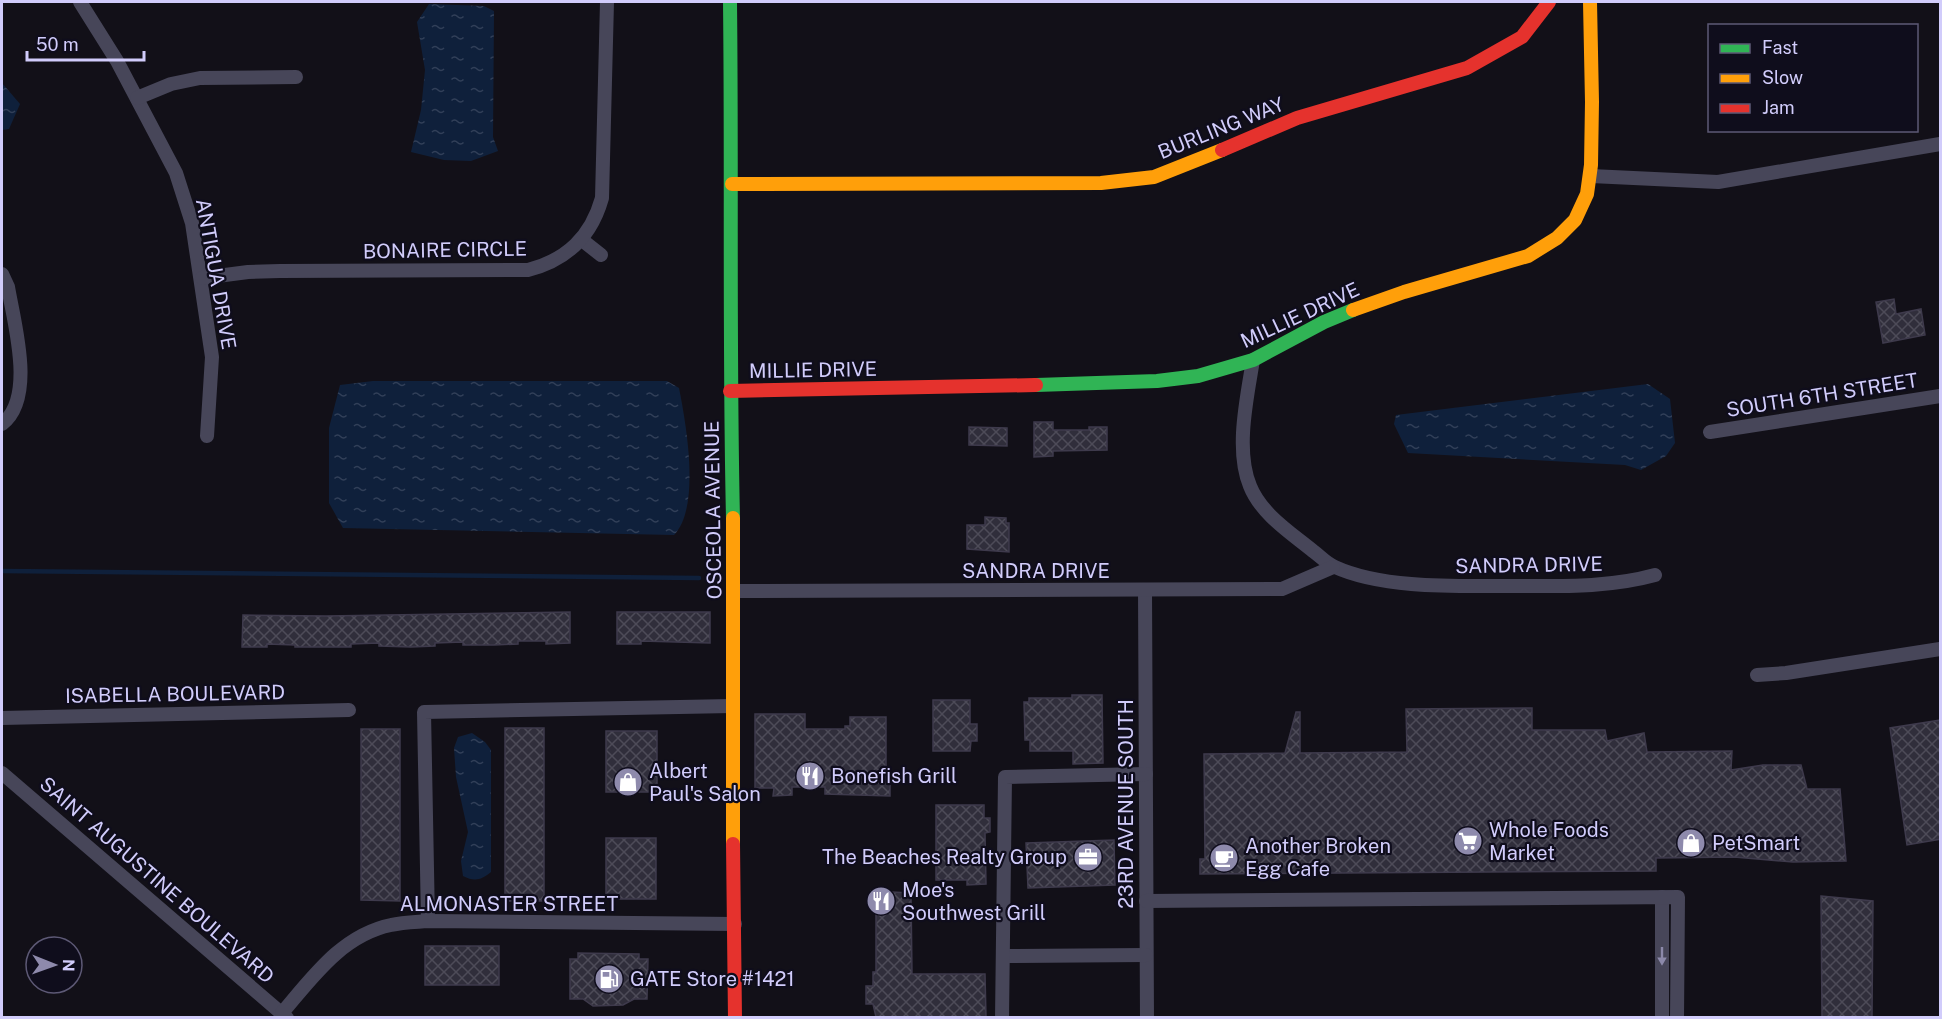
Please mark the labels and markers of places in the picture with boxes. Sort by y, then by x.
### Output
place label: Albert Paul's Salon [649,759,761,806]
restaurant icon: Bonefish Grill [794,760,826,792]
place label: Bonefish Grill [831,764,957,788]
shop icon: Albert Paul's Salon [612,766,644,798]
place label: Whole Foods Market [1489,818,1609,865]
supermarket icon: Whole Foods Market [1452,825,1484,857]
shop icon: PetSmart [1675,827,1707,859]
place label: PetSmart [1712,831,1800,855]
place label: Another Broken Egg Cafe [1245,834,1391,881]
office icon: The Beaches Realty Group [1072,841,1104,873]
cafe icon: Another Broken Egg Cafe [1208,842,1240,874]
place label: The Beaches Realty Group [822,845,1067,869]
place label: Moe's Southwest Grill [902,878,1046,925]
restaurant icon: Moe's Southwest Grill [865,885,897,917]
fuel station icon: GATE Store #1421 [593,963,625,995]
place label: GATE Store #1421 [630,967,795,991]

